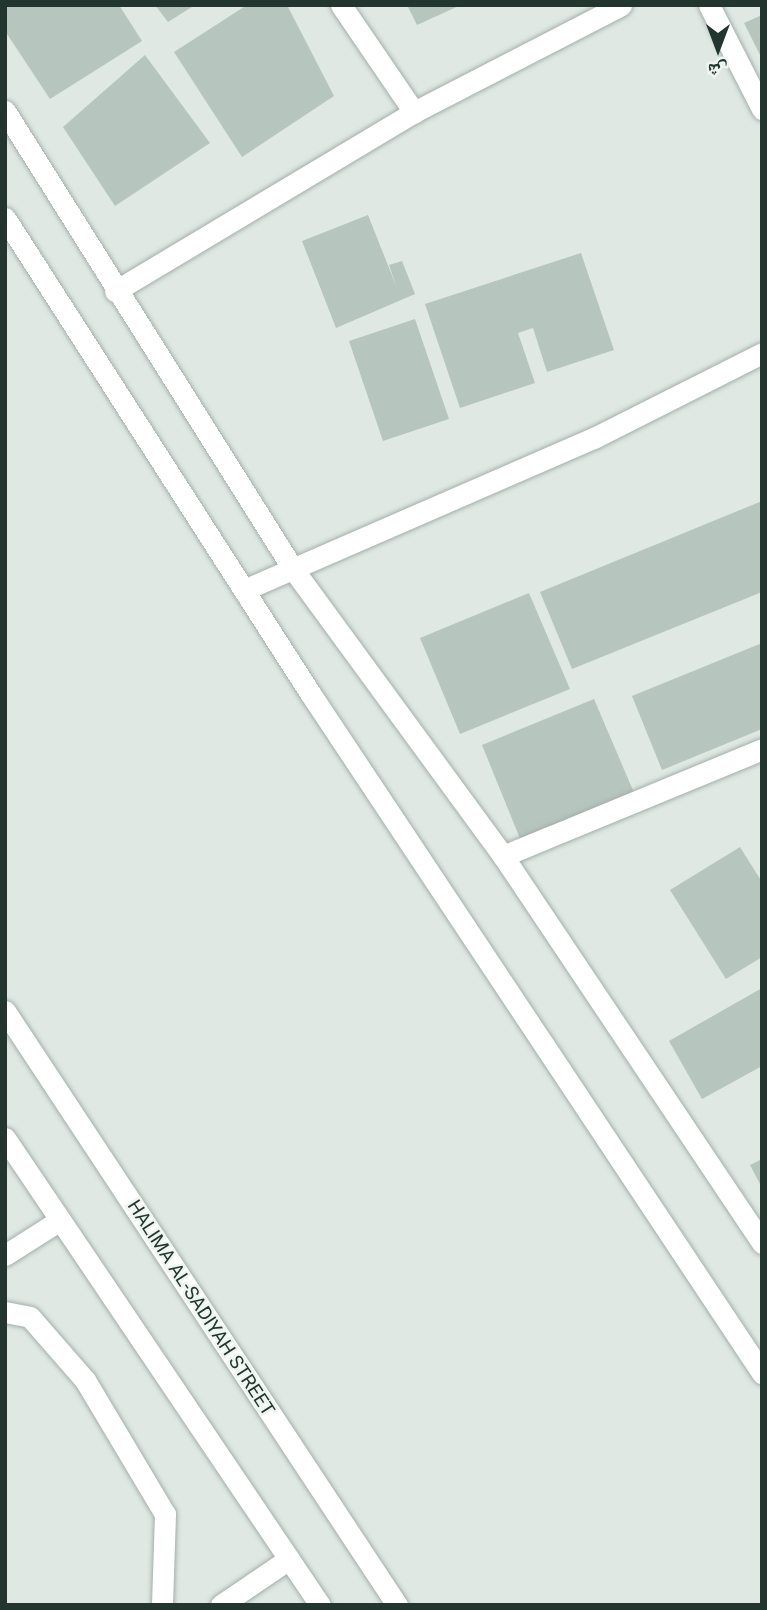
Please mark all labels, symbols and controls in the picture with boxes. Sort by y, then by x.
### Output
north arrow [683,14,753,84]
text: ش [708,59,728,82]
street label: HALIMA AL-SADIYAH STREET [123,1196,279,1420]

